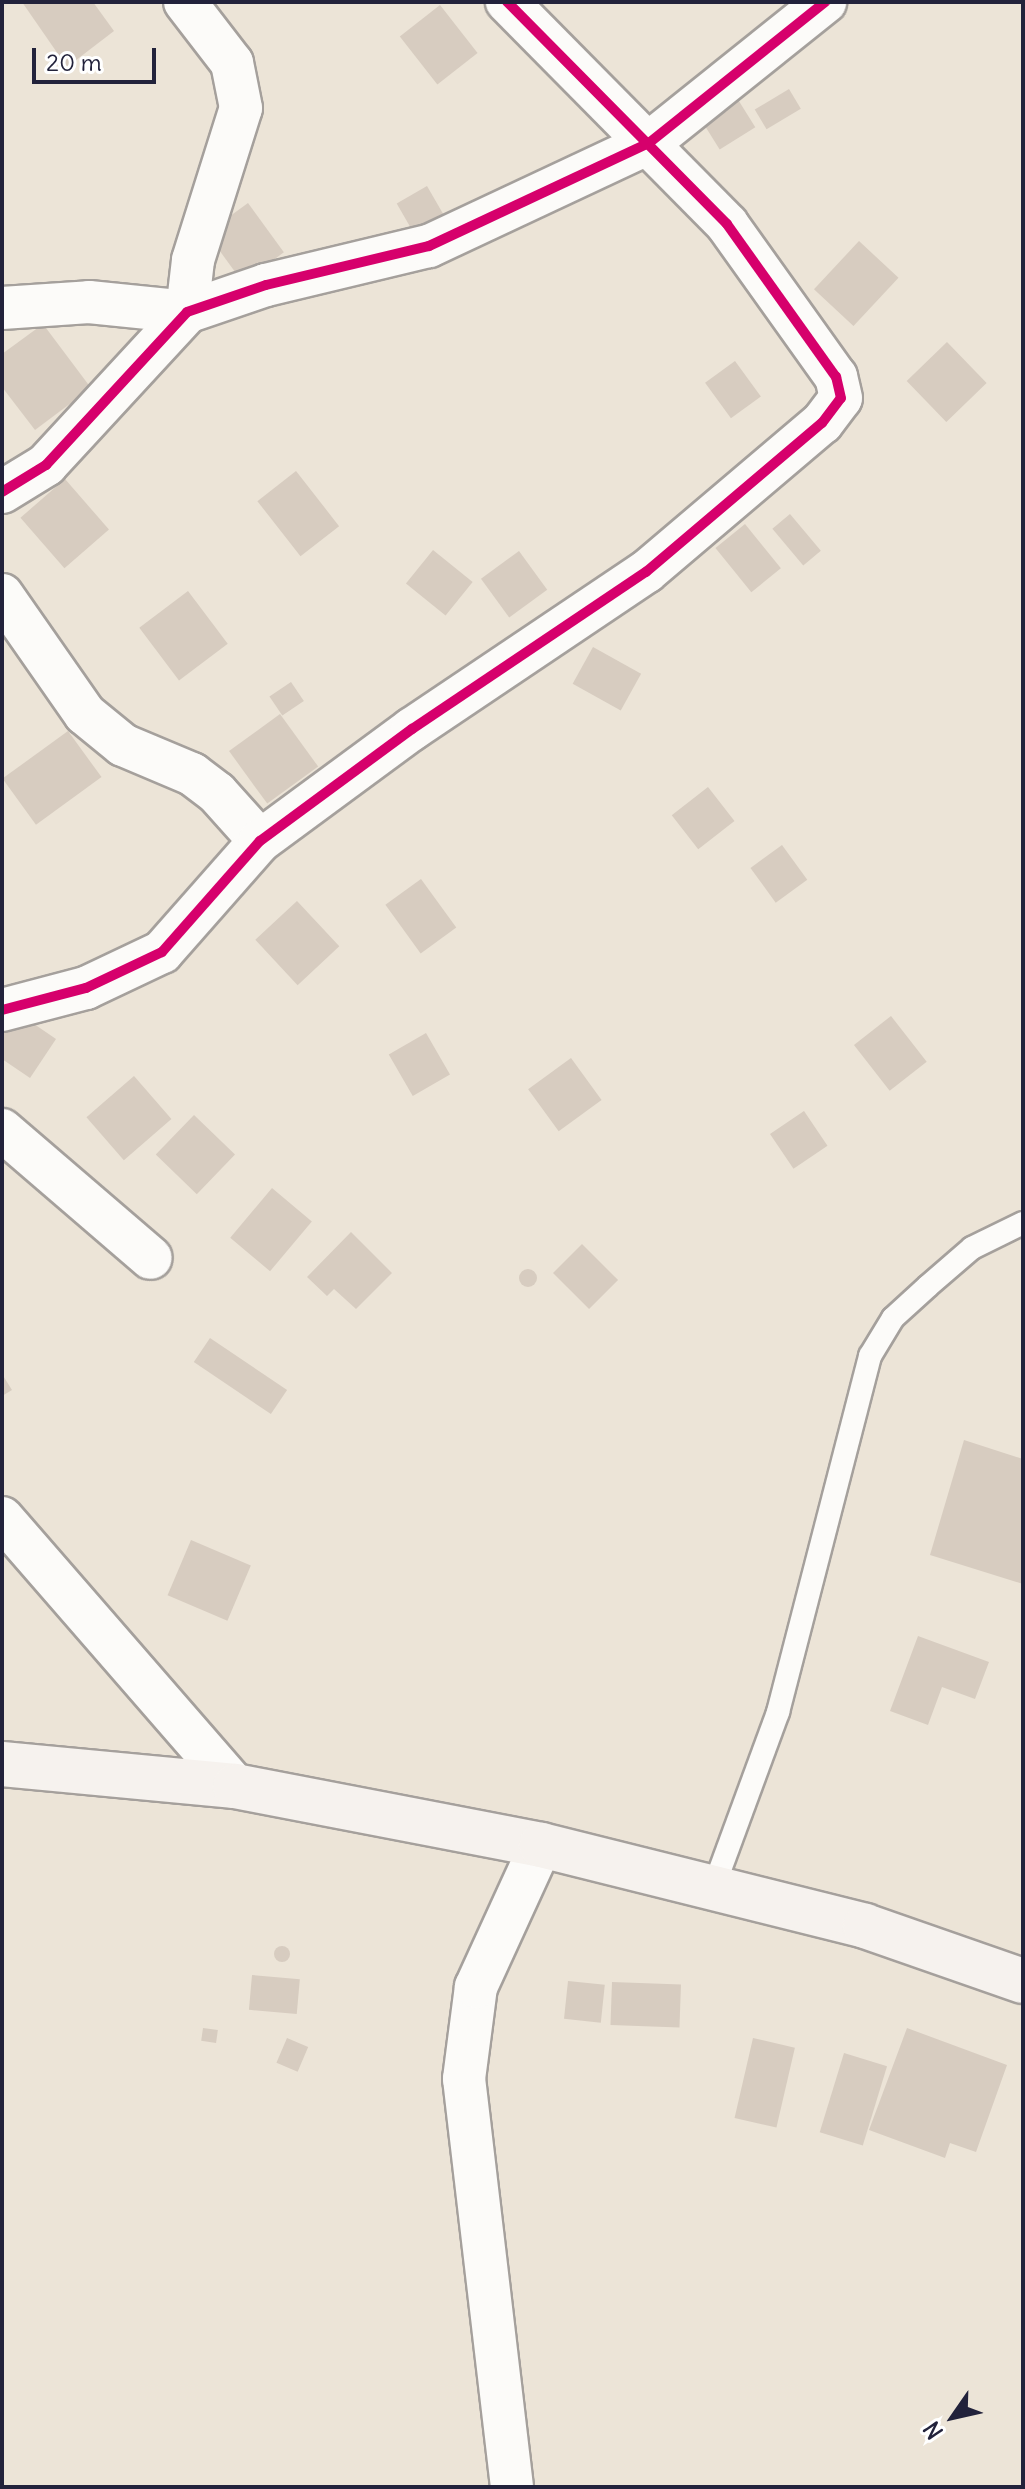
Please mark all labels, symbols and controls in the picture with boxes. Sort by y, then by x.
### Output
scale bar [36,32,160,82]
text: 20 m [46,47,102,77]
north arrow [913,2377,993,2457]
text: N [917,2416,949,2445]

